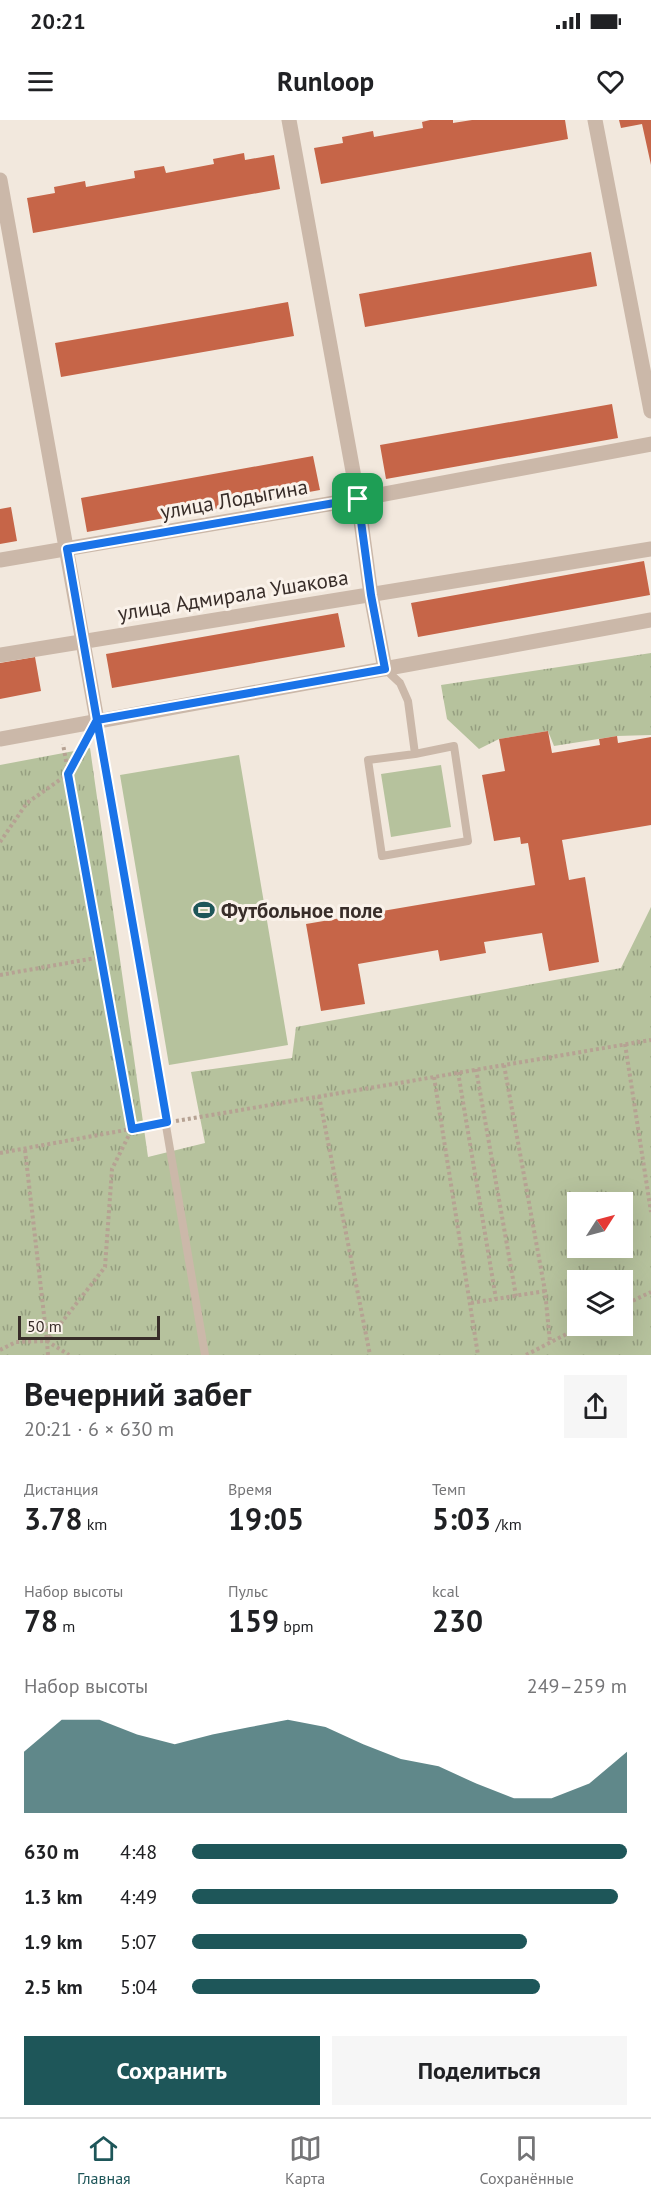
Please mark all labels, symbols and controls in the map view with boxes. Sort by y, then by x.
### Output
text: 20:21 [30,7,86,35]
text: Runloop [277,64,374,98]
icon: menu [24,65,57,98]
icon: heart [594,65,627,98]
street label: улица Лодыгина [158,473,310,525]
pin [332,473,383,524]
icon: arrive [341,482,374,515]
street label: улица Адмирала Ушакова [116,563,350,627]
place label: Футбольное поле [221,897,383,924]
sports icon: Футбольное поле [192,898,216,922]
north arrow [567,1192,633,1258]
map controls [567,1192,633,1336]
button: layers [567,1270,633,1336]
scale bar [18,1313,160,1340]
text: 50 m [27,1316,62,1336]
text: Вечерний забег [24,1372,251,1415]
button: share [564,1375,627,1438]
text: 20:21 · 6 × 630 m [24,1416,174,1442]
text: Дистанция [24,1479,98,1499]
text: Время [228,1479,272,1499]
text: Темп [432,1479,466,1499]
text: 3.78 [24,1499,82,1538]
text: 19:05 [228,1499,304,1538]
text: 5:03 [432,1499,491,1538]
text: km [82,1514,107,1534]
text: /km [491,1514,522,1534]
text: Набор высоты [24,1581,123,1601]
text: Пульс [228,1581,268,1601]
text: kcal [432,1581,459,1601]
text: 78 [24,1601,58,1640]
text: 159 [228,1601,279,1640]
text: 230 [432,1601,483,1640]
text: m [58,1616,75,1636]
text: bpm [279,1616,314,1636]
text: Набор высоты [24,1673,148,1699]
text: 249–259 m [527,1673,627,1699]
text: 630 m [24,1839,79,1865]
text: 4:48 [120,1839,157,1865]
text: 1.3 km [24,1884,83,1910]
text: 4:49 [120,1884,157,1910]
text: 1.9 km [24,1929,83,1955]
text: 5:07 [120,1929,157,1955]
text: 2.5 km [24,1974,83,2000]
text: 5:04 [120,1974,157,2000]
button: Сохранить [24,2036,320,2105]
button: Поделиться [332,2036,627,2105]
tab: Главная [77,2132,131,2188]
tab: Карта [285,2132,325,2188]
tab: Сохранённые [479,2132,574,2188]

